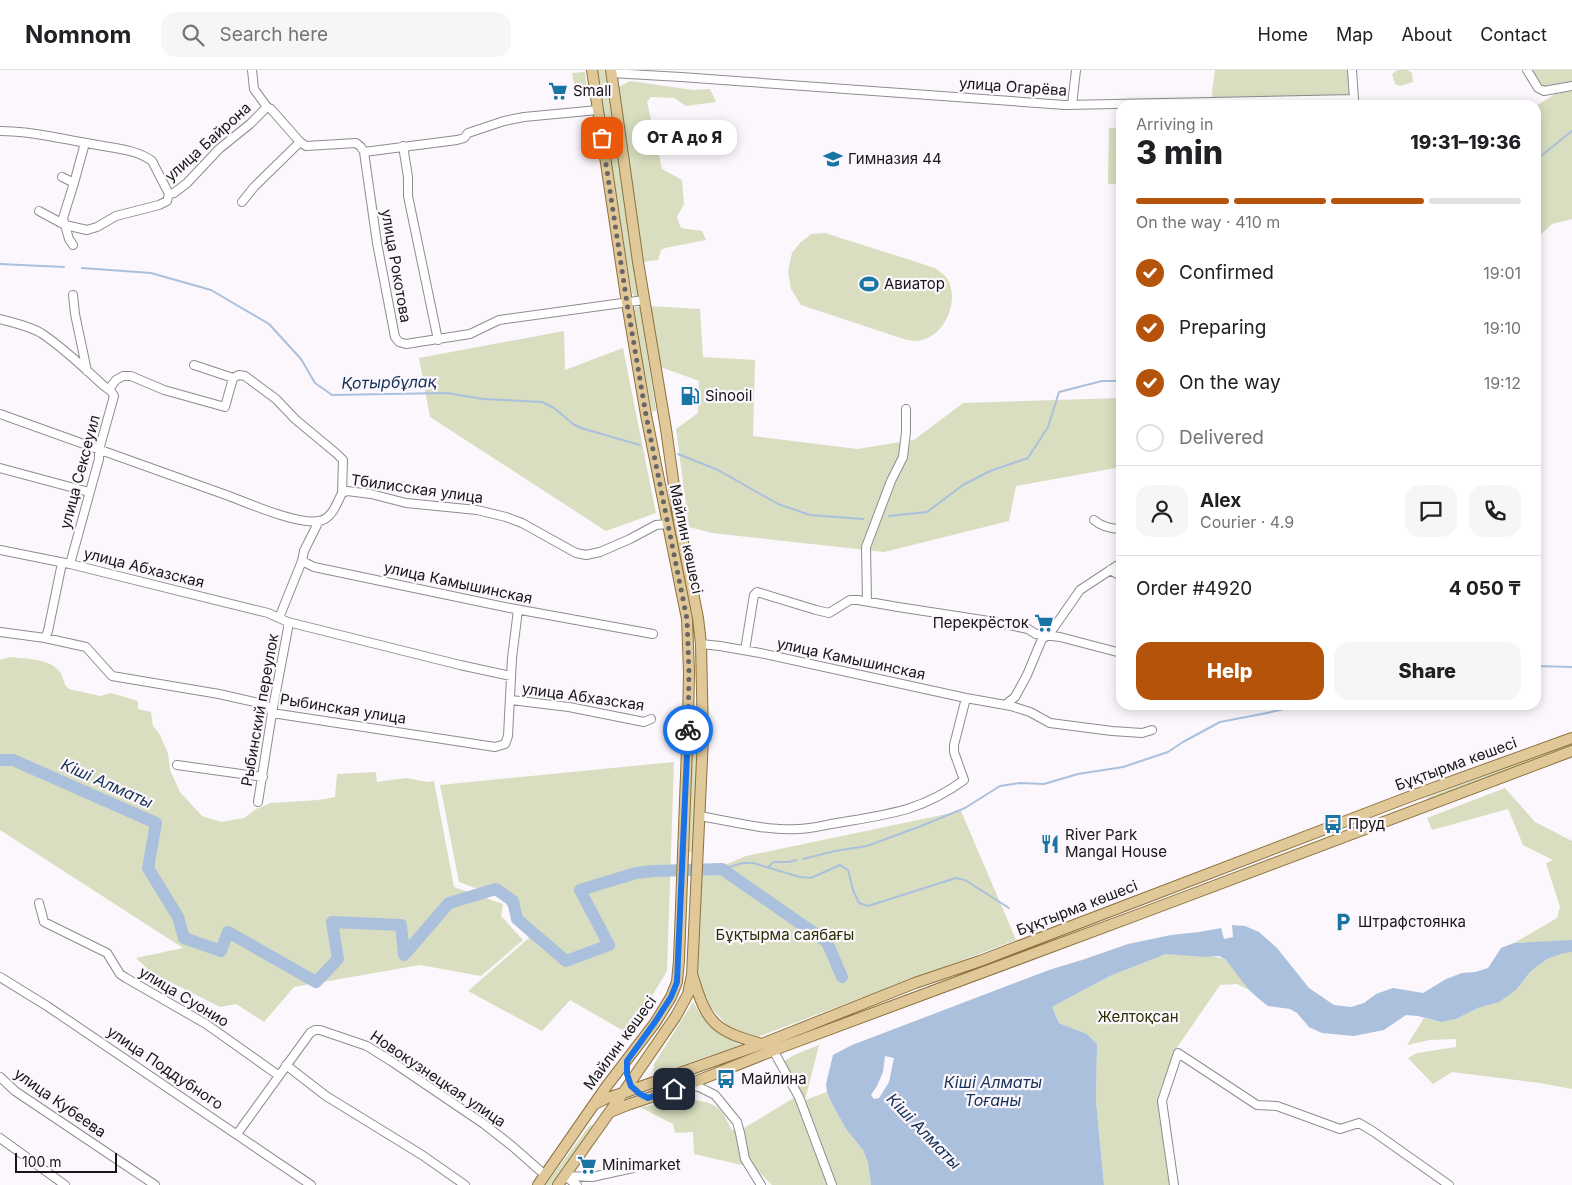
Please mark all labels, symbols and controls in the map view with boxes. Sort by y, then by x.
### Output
search box [161,12,511,57]
text: Nomnom [25,20,131,49]
icon: search [179,21,207,49]
text: Search here [219,23,328,46]
text: Home [1258,24,1308,45]
text: Map [1336,24,1373,45]
text: About [1401,24,1452,45]
text: Contact [1480,24,1547,45]
street label: улица Огарёва [958,73,1068,100]
supermarket icon: Small [547,80,569,102]
place label: Small [573,81,611,100]
street label: улица Байрона [161,98,255,185]
text: Arriving in [1136,114,1213,134]
pin [581,117,623,159]
callout: От А до Я [632,120,737,156]
icon: bag [588,124,616,152]
text: От А до Я [647,127,722,147]
text: 19:31–19:36 [1410,131,1521,154]
text: 3 min [1136,133,1223,172]
school or university icon: Гимназия 44 [822,148,844,170]
place label: Гимназия 44 [848,149,942,168]
street label: улица Рокотова [377,208,416,324]
text: On the way · 410 m [1136,212,1280,232]
icon: check [1136,259,1164,287]
text: Confirmed [1179,261,1274,284]
text: 19:01 [1483,263,1521,283]
sports icon: Авиатор [858,273,880,295]
place label: Авиатор [884,274,945,293]
icon: check [1136,314,1164,342]
text: Preparing [1179,316,1266,339]
text: 19:10 [1483,318,1521,338]
icon: check [1136,369,1164,397]
water label: Қотырбұлақ [341,371,438,393]
text: On the way [1179,371,1281,394]
text: 19:12 [1484,373,1521,393]
fuel station icon: Sinooil [679,385,701,407]
place label: Sinooil [705,386,752,405]
street label: улица Сексеуил [55,413,104,531]
text: Delivered [1179,426,1264,449]
street label: Тбилисская улица [350,470,484,507]
street label: Майлин көшесі [666,482,707,595]
button: person [1136,485,1188,537]
button: chat [1405,485,1457,537]
button: phone [1469,485,1521,537]
text: Alex [1200,489,1241,512]
text: Courier · 4.9 [1200,512,1294,532]
street label: улица Абхазская [82,543,206,592]
street label: улица Камышинская [382,557,534,608]
text: Order #4920 [1136,577,1252,600]
text: 4 050 ₸ [1449,577,1521,600]
supermarket icon: Перекрёсток [1033,612,1055,634]
place label: Перекрёсток [933,613,1029,632]
street label: Рыбинский переулок [237,632,282,788]
street label: улица Камышинская [775,633,927,684]
button: Help [1136,642,1324,700]
button: Share [1334,642,1521,700]
street label: улица Абхазская [521,679,646,715]
street label: Рыбинская улица [279,689,408,728]
courier [663,705,713,755]
icon: bike [674,716,702,744]
street label: Бұқтырма көшесі [1392,733,1519,794]
water label: Кіші Алматы [58,754,156,812]
bus stop icon: Пруд [1322,813,1344,835]
place label: Пруд [1348,814,1385,833]
place label: River Park Mangal House [1065,825,1167,861]
restaurant icon: River Park Mangal House [1039,833,1061,855]
street label: Бұқтырма көшесі [1014,876,1140,939]
parking icon: Штрафстоянка [1332,911,1354,933]
place label: Штрафстоянка [1358,912,1466,931]
park label: Бұқтырма саябағы [716,925,854,944]
street label: улица Суонио [136,962,233,1031]
street label: Майлин көшесі [579,992,660,1093]
park label: Желтоқсан [1097,1007,1179,1026]
street label: улица Поддубного [103,1022,227,1114]
street label: Новокузнецкая улица [367,1026,510,1131]
street label: улица Кубеева [11,1064,110,1141]
pin [653,1068,695,1110]
bus stop icon: Майлина [715,1068,737,1090]
place label: Майлина [741,1069,807,1088]
water label: Кіші Алматы Тоғаны [944,1072,1042,1110]
icon: home [660,1075,688,1103]
water label: Кіші Алматы [883,1089,965,1173]
scale bar [15,1150,118,1173]
text: 100 m [22,1153,62,1170]
supermarket icon: Minimarket [576,1154,598,1176]
place label: Minimarket [602,1155,681,1174]

